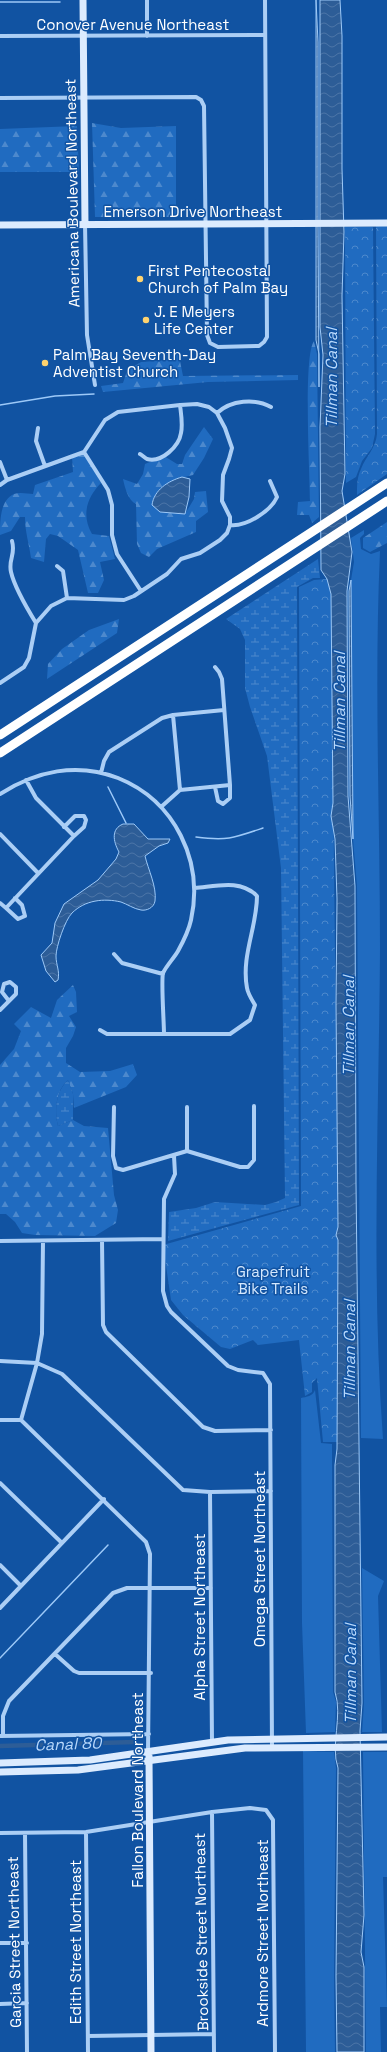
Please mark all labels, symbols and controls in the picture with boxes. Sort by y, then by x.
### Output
street label: Conover Avenue Northeast [37,15,230,34]
street label: Americana Boulevard Northeast [61,78,83,308]
street label: Emerson Drive Northeast [104,202,282,221]
place label: First Pentecostal Church of Palm Bay [148,261,288,297]
marker: First Pentecostal Church of Palm Bay [135,274,145,284]
place label: J. E Meyers Life Center [154,302,235,338]
marker: J. E Meyers Life Center [141,315,151,325]
water label: Tillman Canal [321,326,342,428]
place label: Palm Bay Seventh-Day Adventist Church [53,345,216,381]
marker: Palm Bay Seventh-Day Adventist Church [40,358,50,368]
water label: Tillman Canal [329,650,350,752]
water label: Tillman Canal [338,974,359,1076]
park label: Grapefruit Bike Trails [236,1262,310,1298]
water label: Tillman Canal [339,1298,360,1400]
street label: Omega Street Northeast [250,1471,269,1647]
street label: Alpha Street Northeast [190,1533,209,1701]
water label: Tillman Canal [340,1622,361,1724]
street label: Fallon Boulevard Northeast [128,1692,147,1888]
water label: Canal 80 [34,1732,103,1756]
street label: Brookside Street Northeast [190,1833,212,2031]
street label: Ardmore Street Northeast [253,1839,272,2027]
street label: Garcia Street Northeast [3,1856,25,2028]
street label: Edith Street Northeast [66,1860,85,2024]

